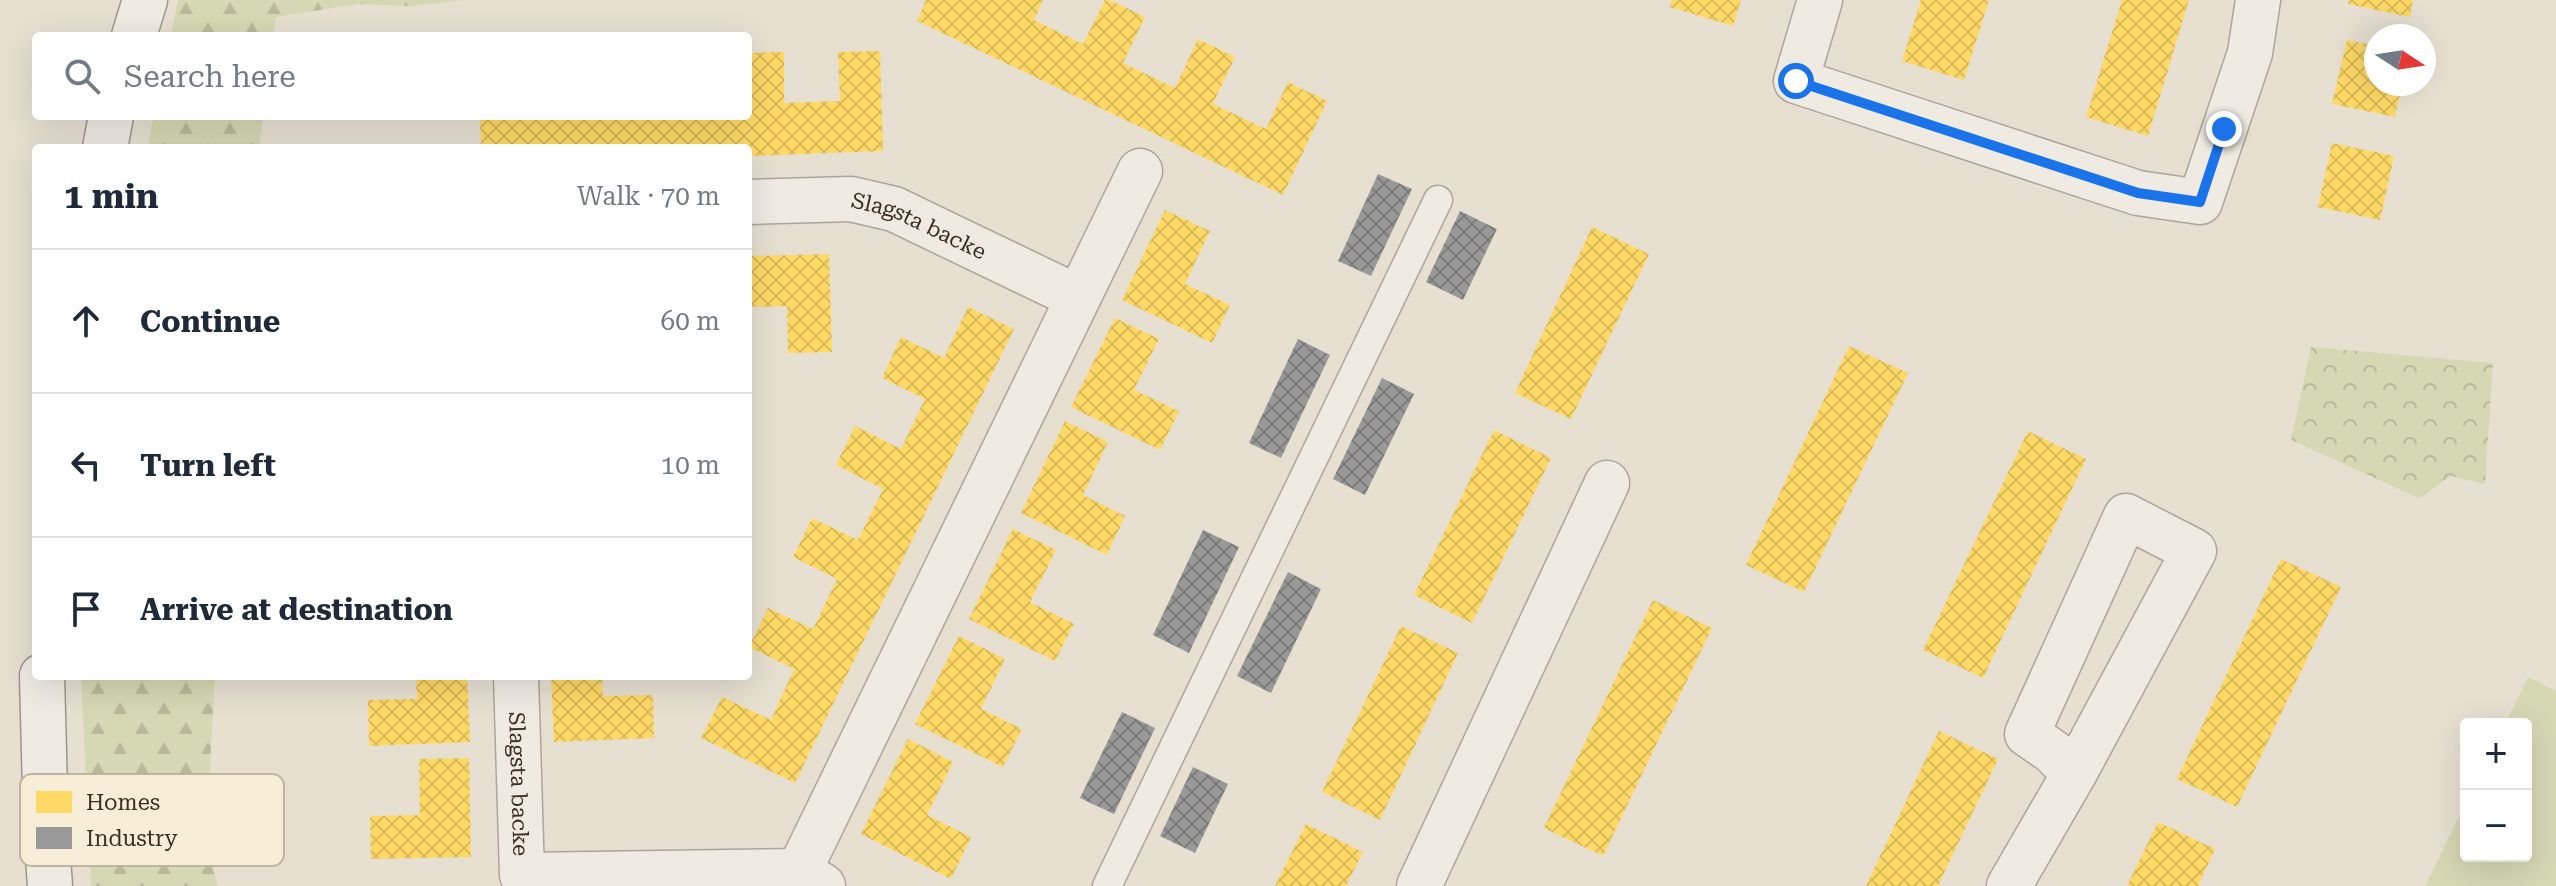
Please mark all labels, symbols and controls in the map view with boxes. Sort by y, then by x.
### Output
north arrow [2364,24,2436,96]
search box [32,32,752,120]
icon: search [60,54,104,98]
text: Search here [124,59,296,94]
route start [1778,63,1814,99]
route end [2206,111,2242,147]
text: 1 min [64,176,159,216]
text: Walk · 70 m [577,181,720,211]
street label: Slagsta backe [849,187,990,264]
icon: ahead [64,299,108,343]
text: Continue [140,304,280,339]
text: 60 m [661,306,720,336]
icon: left [64,443,108,487]
text: Turn left [140,448,276,483]
text: 10 m [661,450,720,480]
icon: arrive [64,587,108,631]
text: Arrive at destination [140,592,453,627]
street label: Slagsta backe [504,711,533,856]
map controls [2460,718,2532,862]
button: + [2460,718,2532,790]
legend [20,774,284,866]
text: Homes [86,790,160,815]
button: − [2460,790,2532,862]
text: Industry [86,826,177,851]

